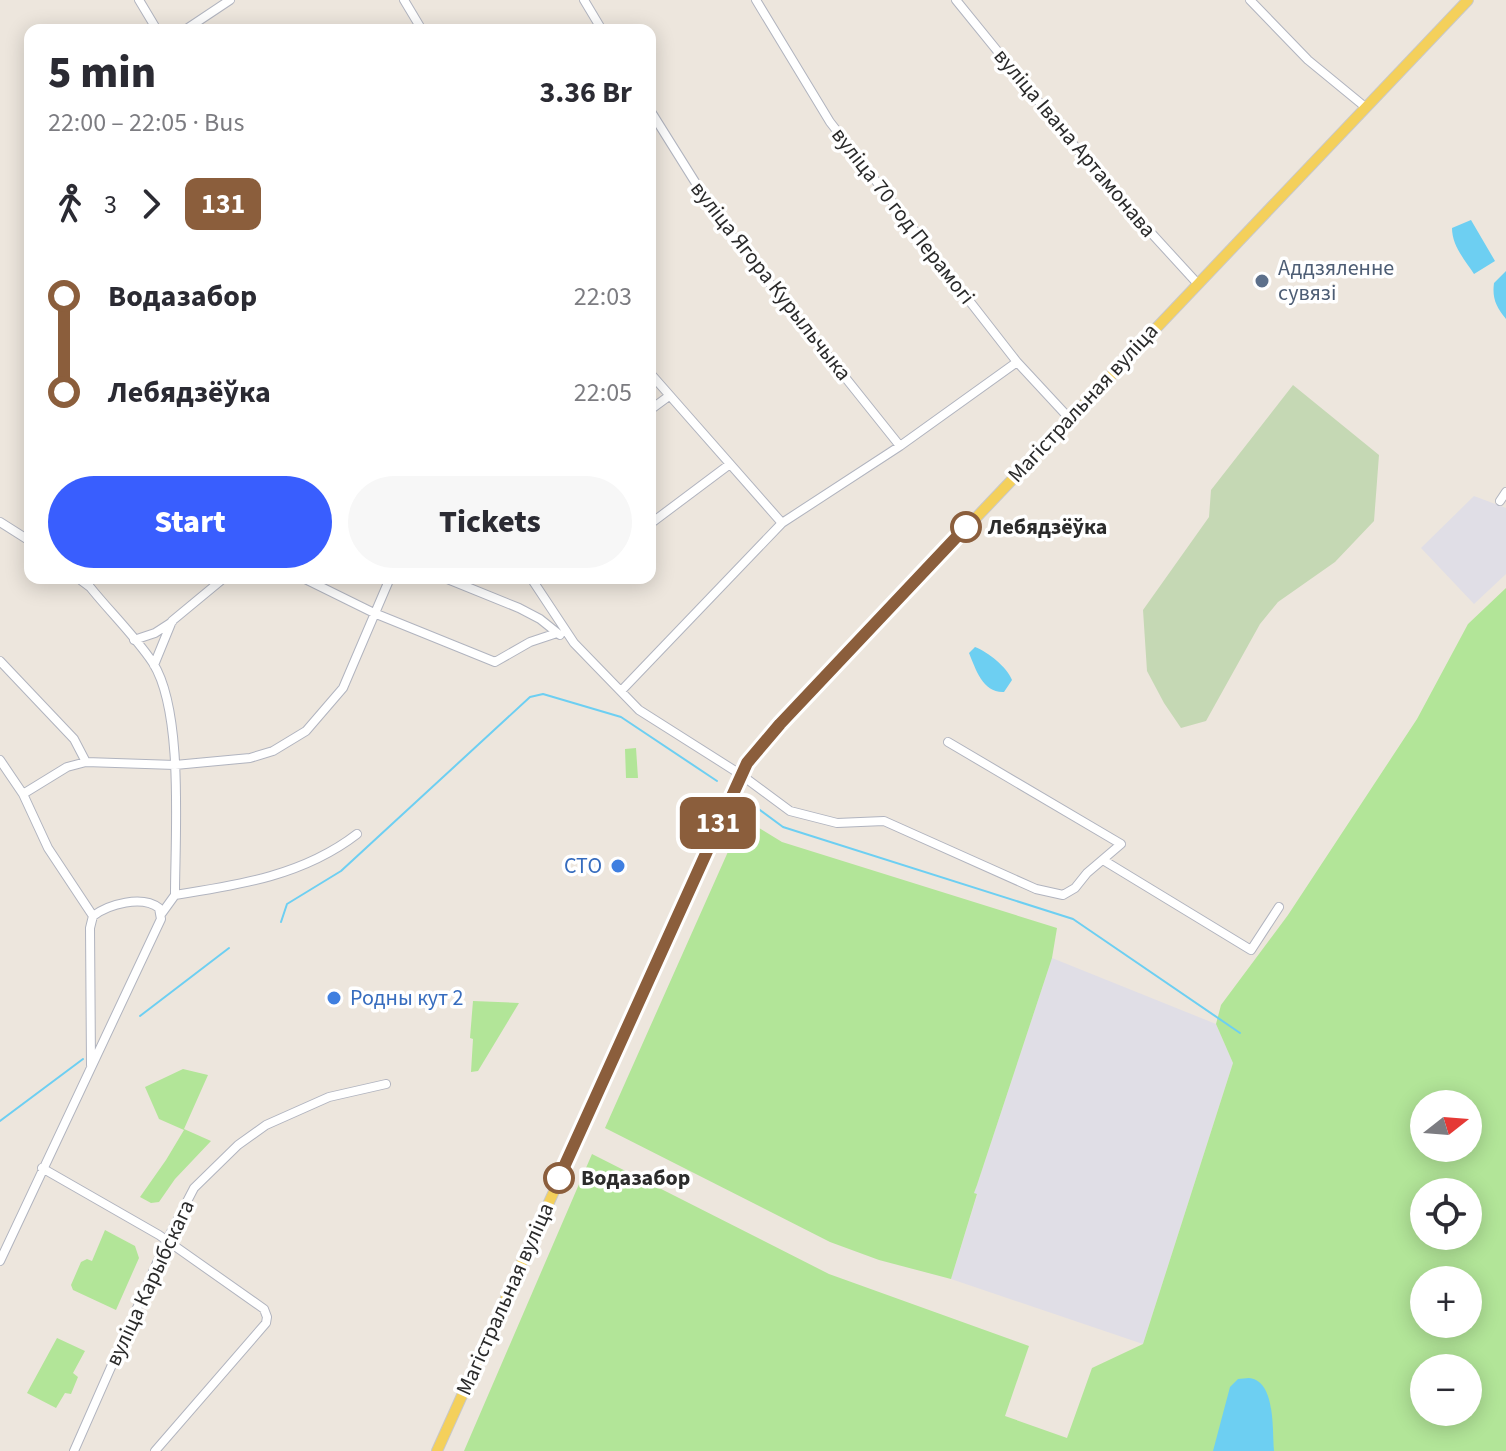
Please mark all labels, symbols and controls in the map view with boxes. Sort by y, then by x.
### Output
street label: вуліца Івана Артамонава [986,41,1164,245]
text: 5 min [48,42,156,105]
text: 3.36 Br [539,71,632,114]
text: 22:00 – 22:05 · Bus [48,104,244,141]
street label: вуліца 70 год Перамогі [824,121,982,311]
street label: вуліца Ягора Курыльчыка [683,174,859,388]
icon: walk [48,182,92,226]
icon: forward [129,182,173,226]
text: 131 [201,184,245,224]
text: 3 [104,186,117,223]
place label: Аддзяленне сувязі [1278,252,1394,309]
marker: Аддзяленне сувязі [1253,272,1271,290]
text: Водазабор [108,275,257,318]
text: 22:03 [574,278,632,315]
street label: Магістральная вуліца [1000,316,1166,490]
text: Лебядзёўка [108,371,271,414]
text: 22:05 [574,374,632,411]
button: Start [48,476,332,568]
button: Tickets [348,476,632,568]
place label: Лебядзёўка [987,511,1107,543]
marker: Лебядзёўка [951,512,981,542]
line badge: 131 [672,797,764,849]
text: 131 [696,803,740,843]
place label: СТО [564,850,602,882]
marker: СТО [609,857,627,875]
place label: Родны кут 2 [350,982,464,1014]
marker: Родны кут 2 [325,989,343,1007]
north arrow [1410,1090,1482,1162]
map controls [1410,1090,1482,1426]
place label: Водазабор [581,1162,690,1194]
marker: Водазабор [544,1163,574,1193]
button: locate [1410,1178,1482,1250]
street label: вуліца Карыбскага [97,1195,203,1371]
street label: Магістральная вуліца [448,1198,562,1400]
button: + [1410,1266,1482,1338]
button: − [1410,1354,1482,1426]

